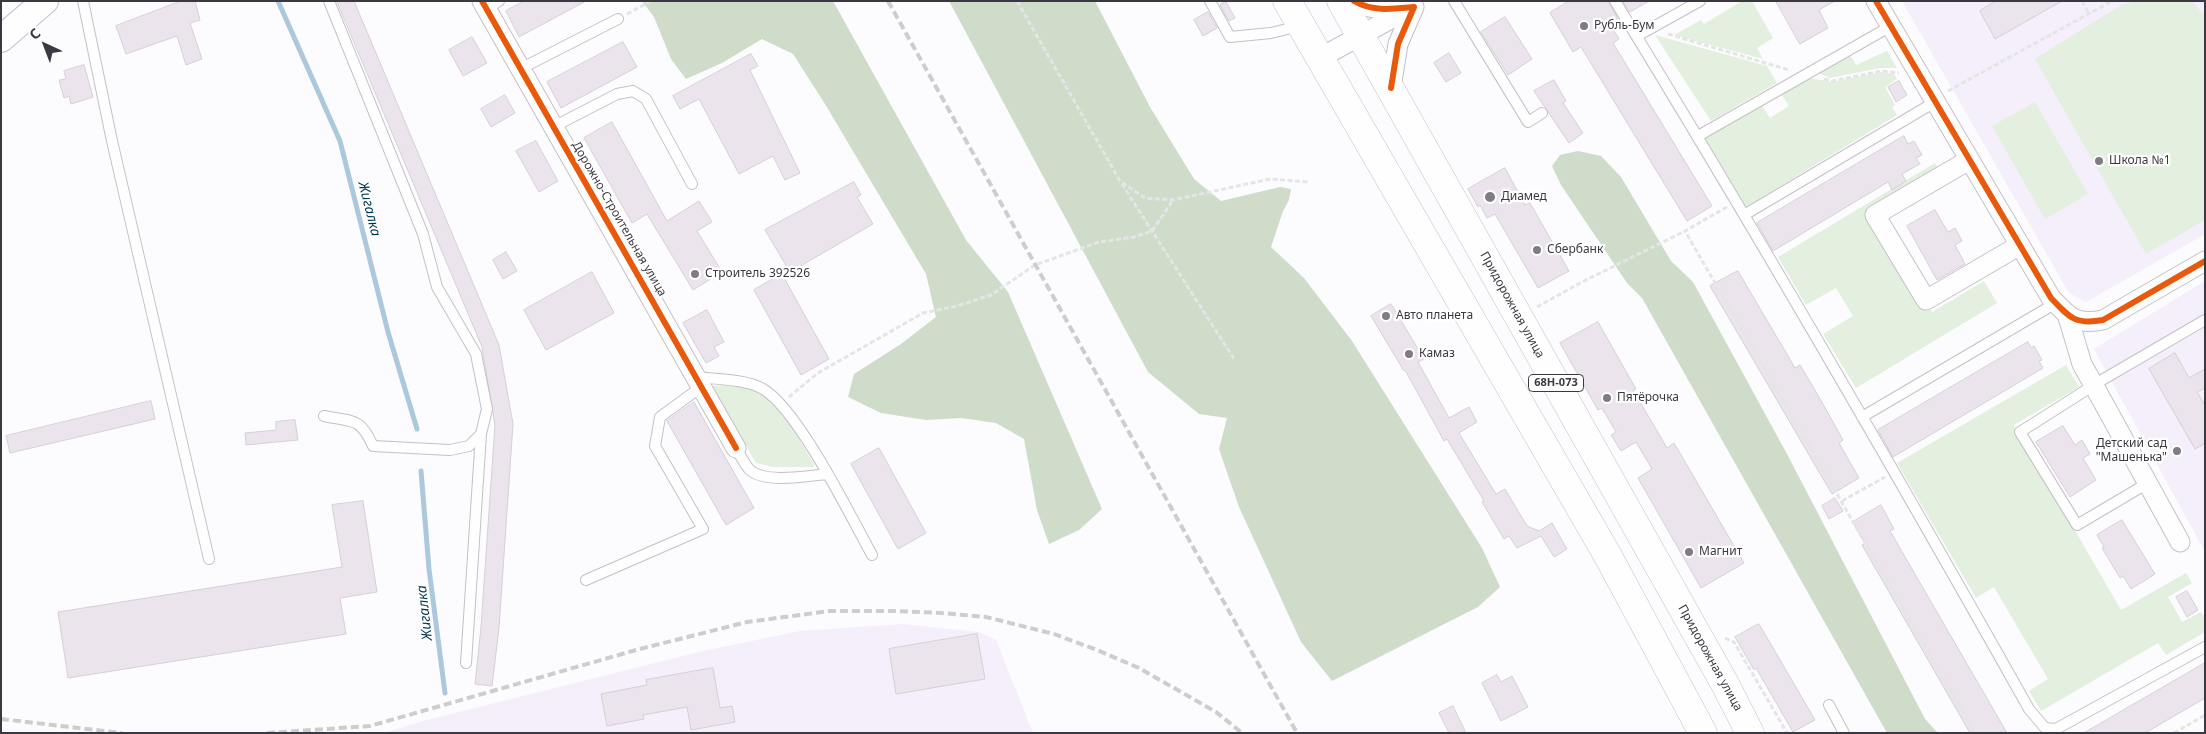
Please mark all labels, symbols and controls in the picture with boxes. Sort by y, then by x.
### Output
place label: Рубль-Бум [1594,19,1655,33]
north arrow [20,20,70,70]
marker: Рубль-Бум [1578,20,1590,32]
text: С [25,24,44,44]
street label: Дорожно-Строительная улица [569,139,669,299]
place label: Школа №1 [2109,154,2171,168]
marker: Школа №1 [2093,155,2105,167]
water label: Жигалка [354,180,384,238]
marker: Диамед [1483,190,1497,204]
place label: Диамед [1501,190,1547,204]
place label: Сбербанк [1547,243,1603,257]
marker: Сбербанк [1531,244,1543,256]
street label: Придорожная улица [1477,249,1547,361]
place label: Строитель 392526 [705,267,810,281]
marker: Строитель 392526 [689,268,701,280]
place label: Авто планета [1396,309,1473,323]
marker: Авто планета [1380,310,1392,322]
place label: Камаз [1419,347,1455,361]
marker: Камаз [1403,348,1415,360]
road number: 68Н-073 [1528,374,1584,392]
place label: Пятёрочка [1617,391,1679,405]
marker: Пятёрочка [1601,392,1613,404]
place label: Детский сад "Машенька" [2096,437,2167,465]
marker: Детский сад "Машенька" [2171,445,2183,457]
place label: Магнит [1699,545,1742,559]
marker: Магнит [1683,546,1695,558]
water label: Жигалка [414,584,436,642]
street label: Придорожная улица [1675,602,1745,714]

